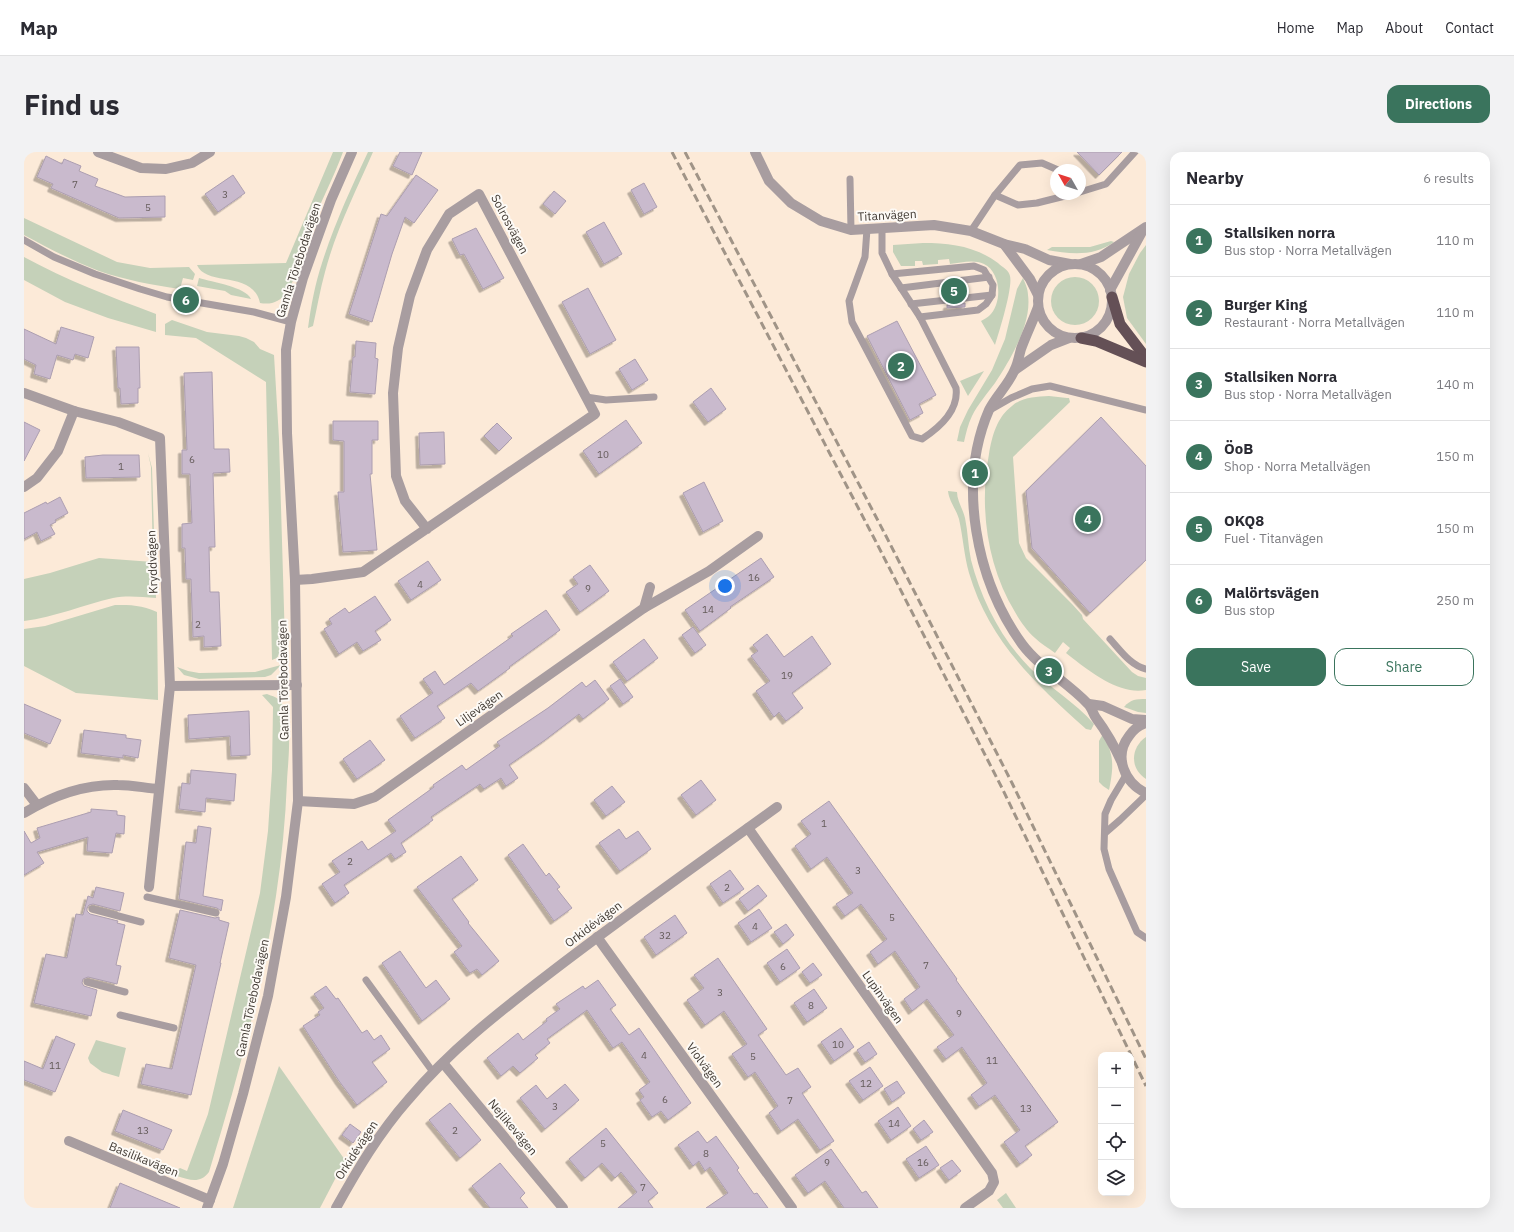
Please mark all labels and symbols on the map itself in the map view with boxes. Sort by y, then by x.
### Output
north arrow [1050,164,1086,200]
house number: 7 [72,178,78,191]
house number: 3 [222,188,228,201]
street label: Solrosvägen [488,192,532,256]
street label: Gamla Törebodavägen [272,200,324,320]
house number: 5 [145,201,151,214]
street label: Titanvägen [857,206,917,224]
pin: 5 [941,276,967,306]
pin: 6 [173,285,199,315]
pin: 2 [888,351,914,381]
house number: 10 [597,448,609,461]
house number: 6 [189,453,195,466]
pin: 1 [962,458,988,488]
house number: 1 [118,460,124,473]
pin: 4 [1075,504,1101,534]
street label: Kryddvägen [143,530,161,594]
house number: 16 [748,571,760,584]
your location [715,576,735,596]
house number: 4 [417,578,423,591]
house number: 9 [585,582,591,595]
house number: 14 [702,603,714,616]
house number: 2 [195,618,201,631]
street label: Gamla Törebodavägen [274,620,292,740]
pin: 3 [1036,656,1062,686]
house number: 19 [781,669,793,682]
street label: Liljevägen [453,686,505,730]
house number: 1 [821,817,827,830]
house number: 2 [347,855,353,868]
house number: 3 [855,864,861,877]
house number: 2 [724,881,730,894]
street label: Orkidévägen [562,898,624,950]
house number: 5 [889,911,895,924]
house number: 4 [752,920,758,933]
house number: 32 [659,929,671,942]
street label: Gamla Törebodavägen [232,938,272,1058]
house number: 7 [923,959,929,972]
house number: 6 [780,960,786,973]
street label: Lupinvägen [859,968,907,1026]
house number: 3 [717,986,723,999]
house number: 8 [808,999,814,1012]
house number: 9 [956,1007,962,1020]
house number: 10 [832,1038,844,1051]
street label: Violvägen [684,1040,726,1090]
house number: 4 [641,1049,647,1062]
house number: 5 [750,1050,756,1063]
house number: 11 [986,1054,998,1067]
house number: 11 [49,1059,61,1072]
house number: 12 [860,1077,872,1090]
house number: 6 [662,1093,668,1106]
house number: 7 [787,1094,793,1107]
street label: Nejlikevägen [485,1096,541,1158]
house number: 3 [552,1100,558,1113]
house number: 13 [1020,1102,1032,1115]
house number: 14 [888,1117,900,1130]
street label: Orkidévägen [331,1118,381,1182]
house number: 13 [137,1124,149,1137]
house number: 2 [452,1124,458,1137]
house number: 5 [600,1137,606,1150]
street label: Basilikavägen [107,1138,181,1180]
house number: 8 [703,1147,709,1160]
house number: 9 [824,1156,830,1169]
house number: 16 [917,1156,929,1169]
house number: 7 [640,1181,646,1194]

